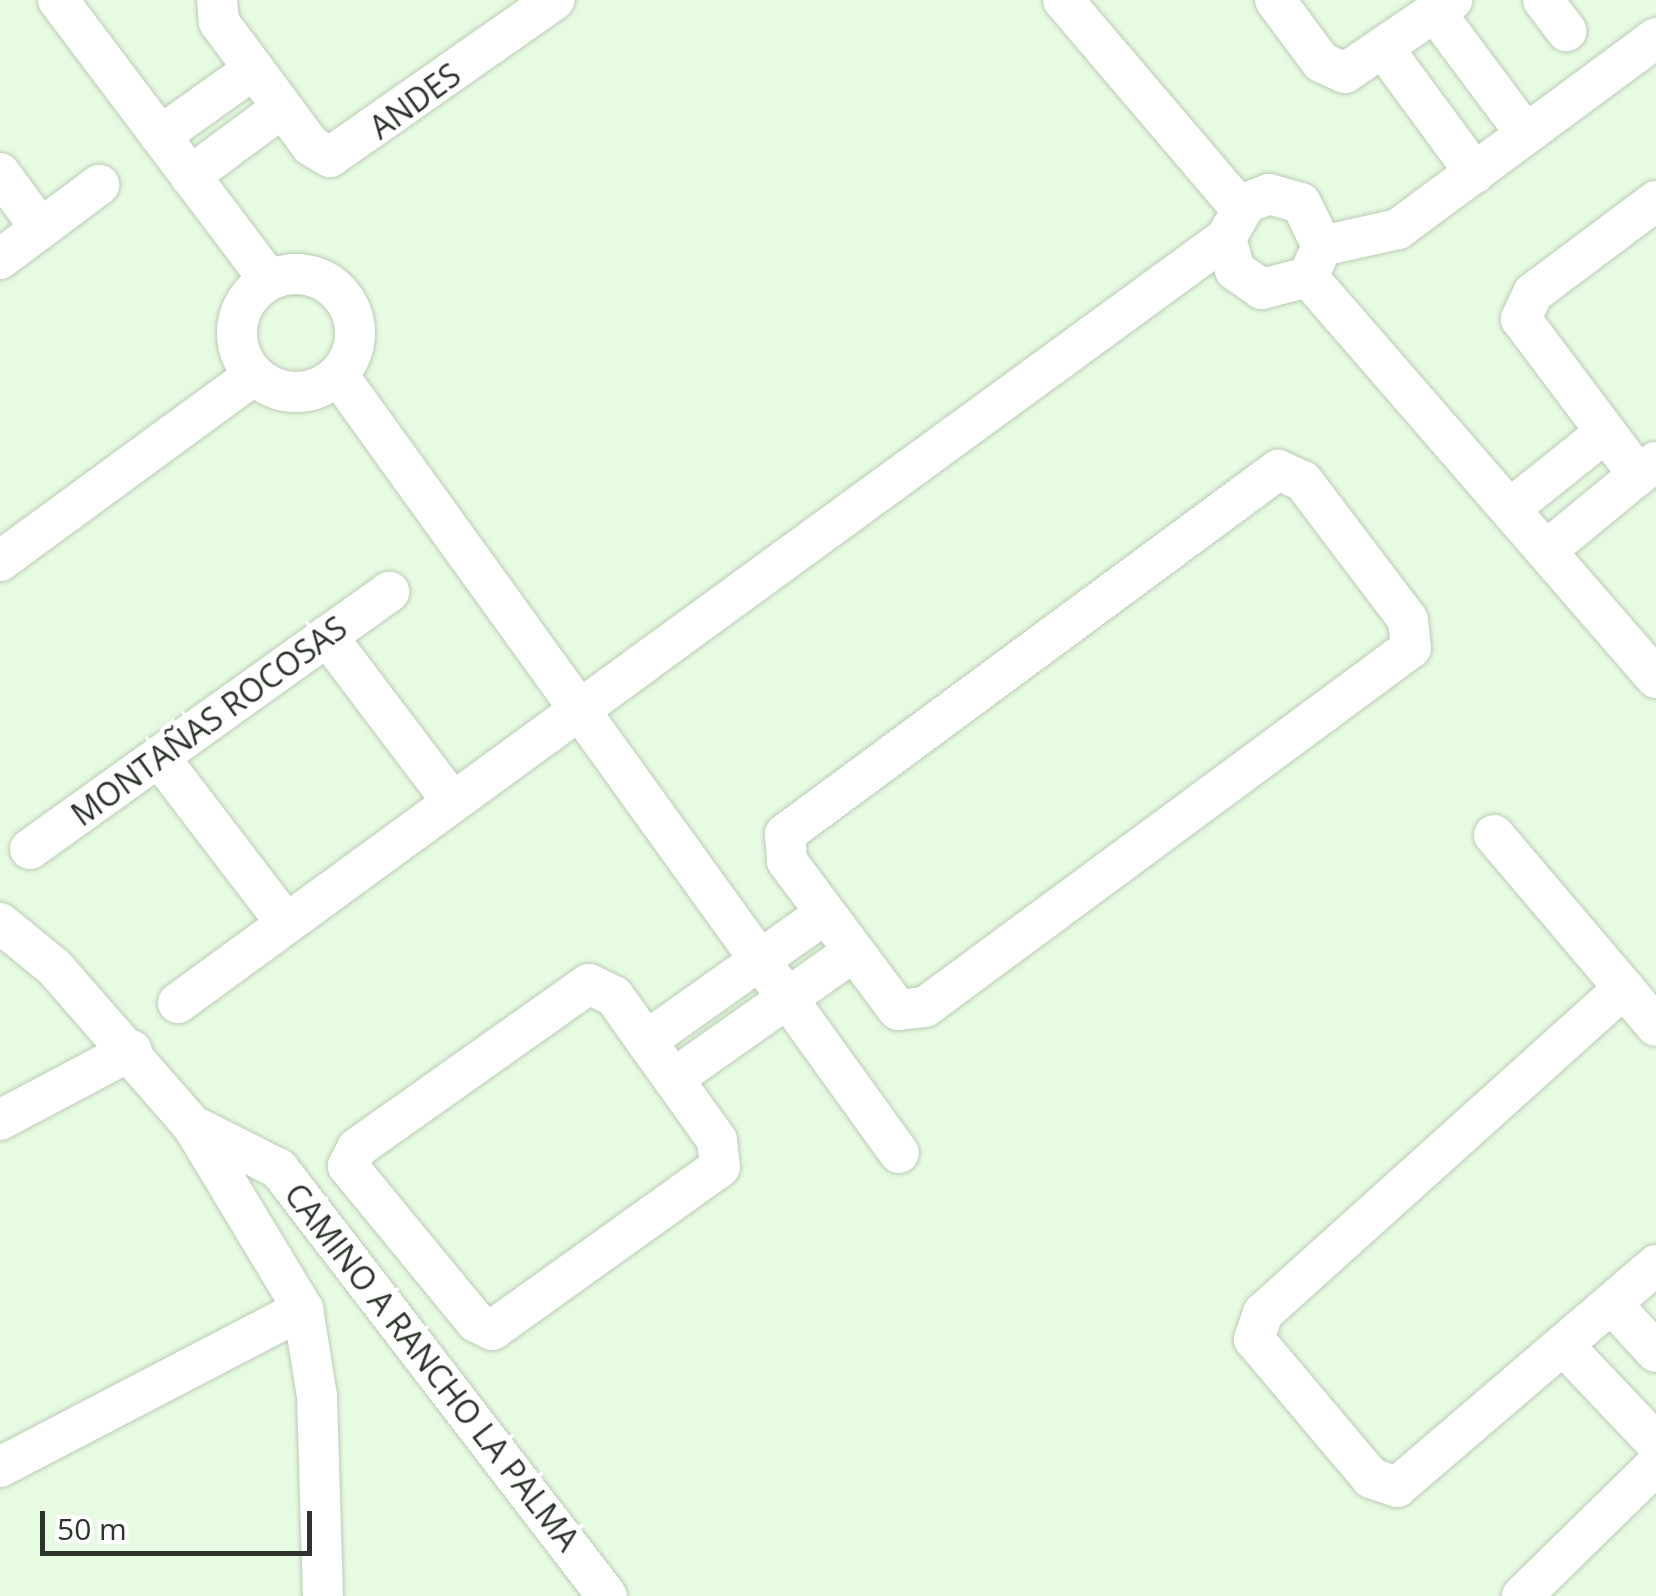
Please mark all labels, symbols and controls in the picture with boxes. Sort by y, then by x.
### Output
street label: ANDES [362,55,468,147]
street label: MONTAÑAS ROCOSAS [64,608,354,834]
street label: CAMINO A RANCHO LA PALMA [277,1176,587,1558]
scale bar [45,1491,318,1553]
text: 50 m [57,1508,127,1549]

